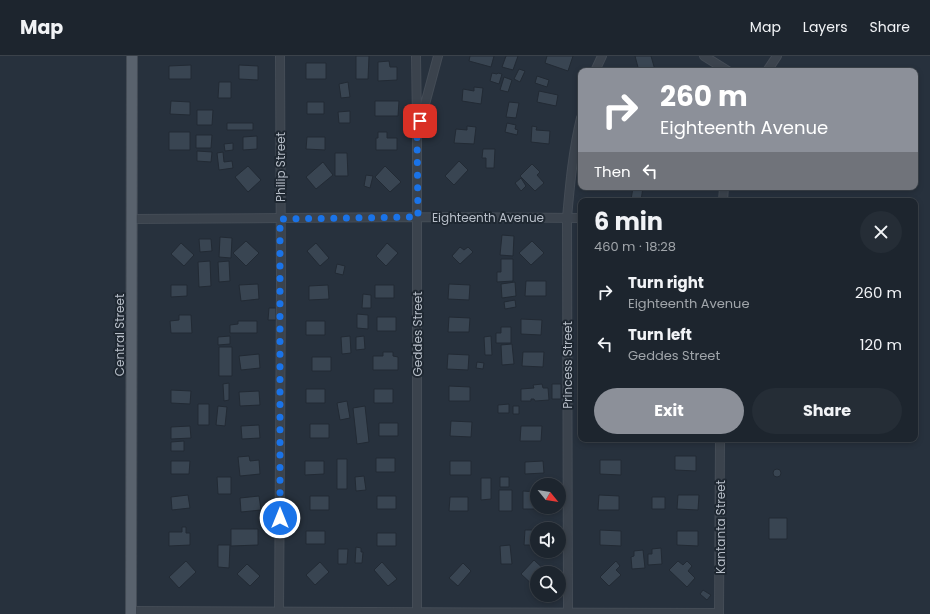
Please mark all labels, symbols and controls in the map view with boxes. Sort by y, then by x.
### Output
text: Map [20,14,63,41]
text: Map [750,17,781,37]
text: Layers [803,17,847,37]
text: Share [869,17,910,37]
text: 260 m [660,77,748,116]
icon: right [594,84,646,136]
pin [403,104,437,138]
icon: arrive [409,110,431,132]
text: Eighteenth Avenue [660,115,828,140]
street label: Philip Street [272,132,289,202]
icon: left [639,160,661,182]
text: Then [594,161,631,182]
text: 6 min [594,205,663,238]
street label: Eighteenth Avenue [432,209,544,226]
button: close [860,211,902,253]
text: 460 m · 18:28 [594,237,676,256]
text: Turn right [628,272,704,293]
icon: right [594,281,616,303]
text: 260 m [855,282,902,303]
street label: Geddes Street [409,291,426,377]
street label: Central Street [111,294,128,376]
text: Eighteenth Avenue [628,294,750,313]
street label: Princess Street [559,321,576,409]
text: Turn left [628,324,692,345]
icon: left [594,333,616,355]
text: 120 m [860,334,902,355]
text: Geddes Street [628,346,720,365]
button: Exit [594,388,744,434]
button: Share [752,388,902,434]
north arrow [530,478,566,514]
map controls [530,478,566,602]
street label: Kantanta Street [712,480,729,574]
position arrow [259,497,301,539]
button: sound [530,522,566,558]
button: search [530,566,566,602]

